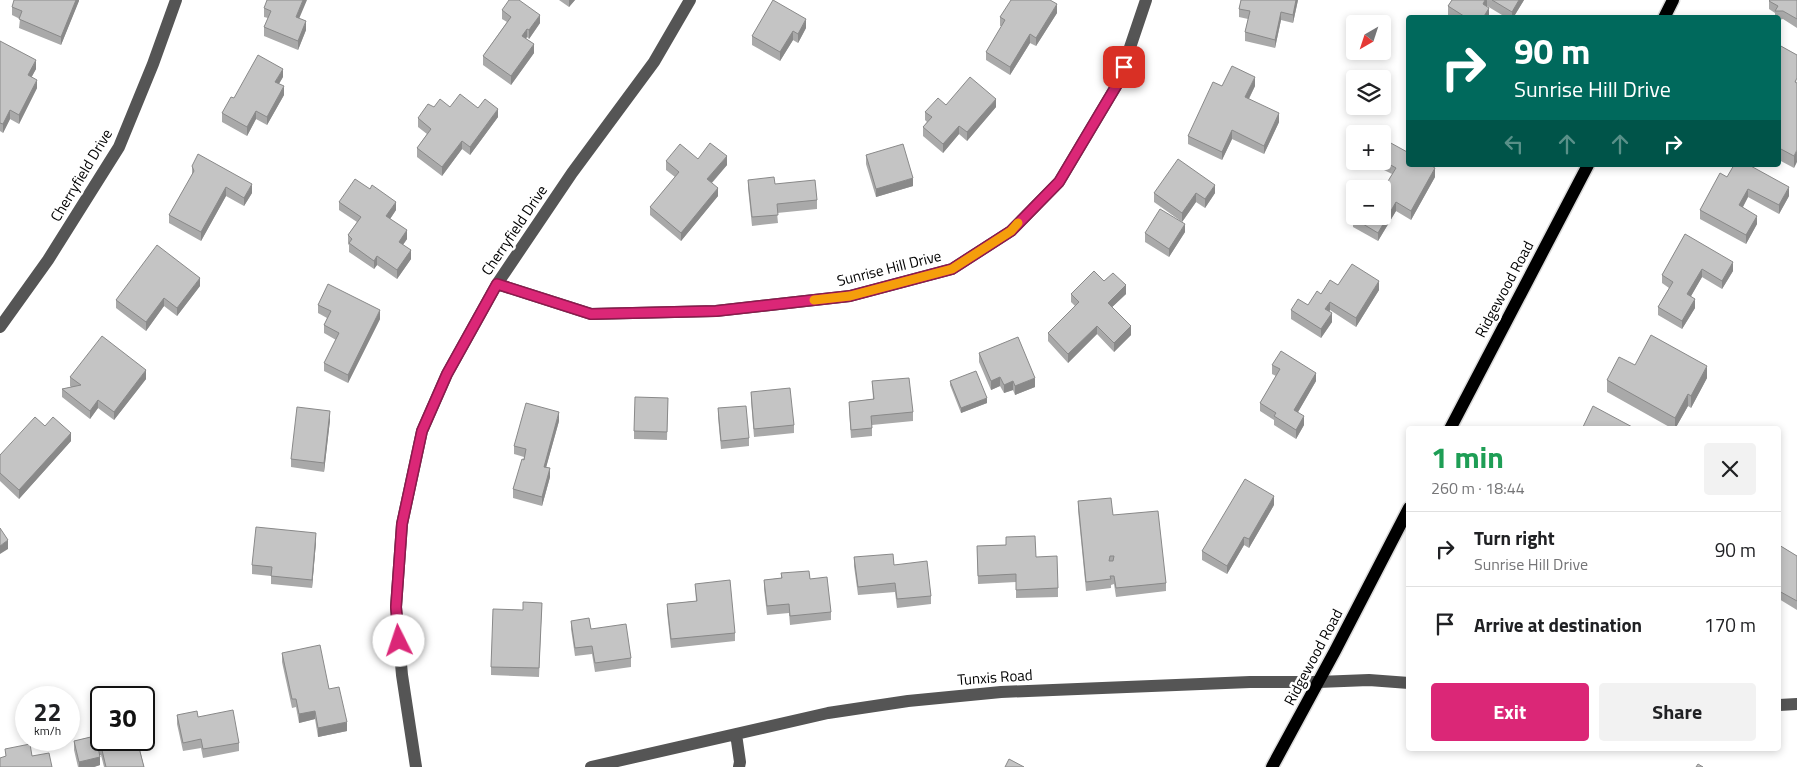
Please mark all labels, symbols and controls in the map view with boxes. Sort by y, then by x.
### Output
north arrow [1346,15,1391,60]
map controls [1346,15,1391,225]
text: 90 m [1514,24,1590,78]
icon: right [1431,35,1496,100]
pin [1103,46,1145,88]
icon: arrive [1110,53,1138,81]
button: layers [1346,70,1391,115]
text: Sunrise Hill Drive [1514,72,1671,106]
street label: Cherryfield Drive [44,124,118,226]
button: + [1346,125,1391,170]
icon: left [1500,130,1528,158]
icon: ahead [1553,130,1581,158]
icon: ahead [1606,130,1634,158]
icon: right [1659,130,1687,158]
street label: Cherryfield Drive [475,180,553,280]
button: − [1346,180,1391,225]
street label: Ridgewood Road [1469,237,1539,341]
street label: Sunrise Hill Drive [834,244,944,292]
text: 1 min [1431,434,1504,480]
button: close [1704,443,1756,495]
text: 260 m · 18:44 [1431,476,1525,500]
text: Turn right [1474,523,1555,552]
icon: right [1431,535,1459,563]
text: 90 m [1715,535,1756,564]
text: Sunrise Hill Drive [1474,552,1588,576]
street label: Ridgewood Road [1278,605,1348,709]
icon: arrive [1431,610,1459,638]
text: Arrive at destination [1474,610,1642,639]
text: 170 m [1704,610,1756,639]
position arrow [372,614,424,666]
street label: Tunxis Road [957,663,1033,691]
button: Exit [1431,683,1589,741]
button: Share [1599,683,1756,741]
speed limit sign: 30 [90,686,155,751]
text: 22 [33,693,62,731]
text: km/h [34,721,61,740]

